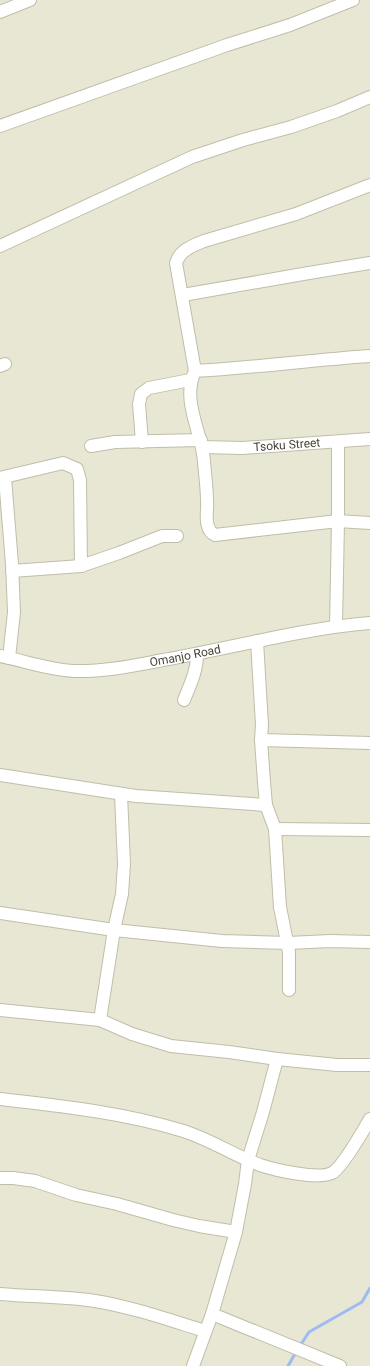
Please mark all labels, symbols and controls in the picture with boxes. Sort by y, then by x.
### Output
street label: Tsoku Street [253,436,321,454]
street label: Omanjo Road [148,642,222,669]

